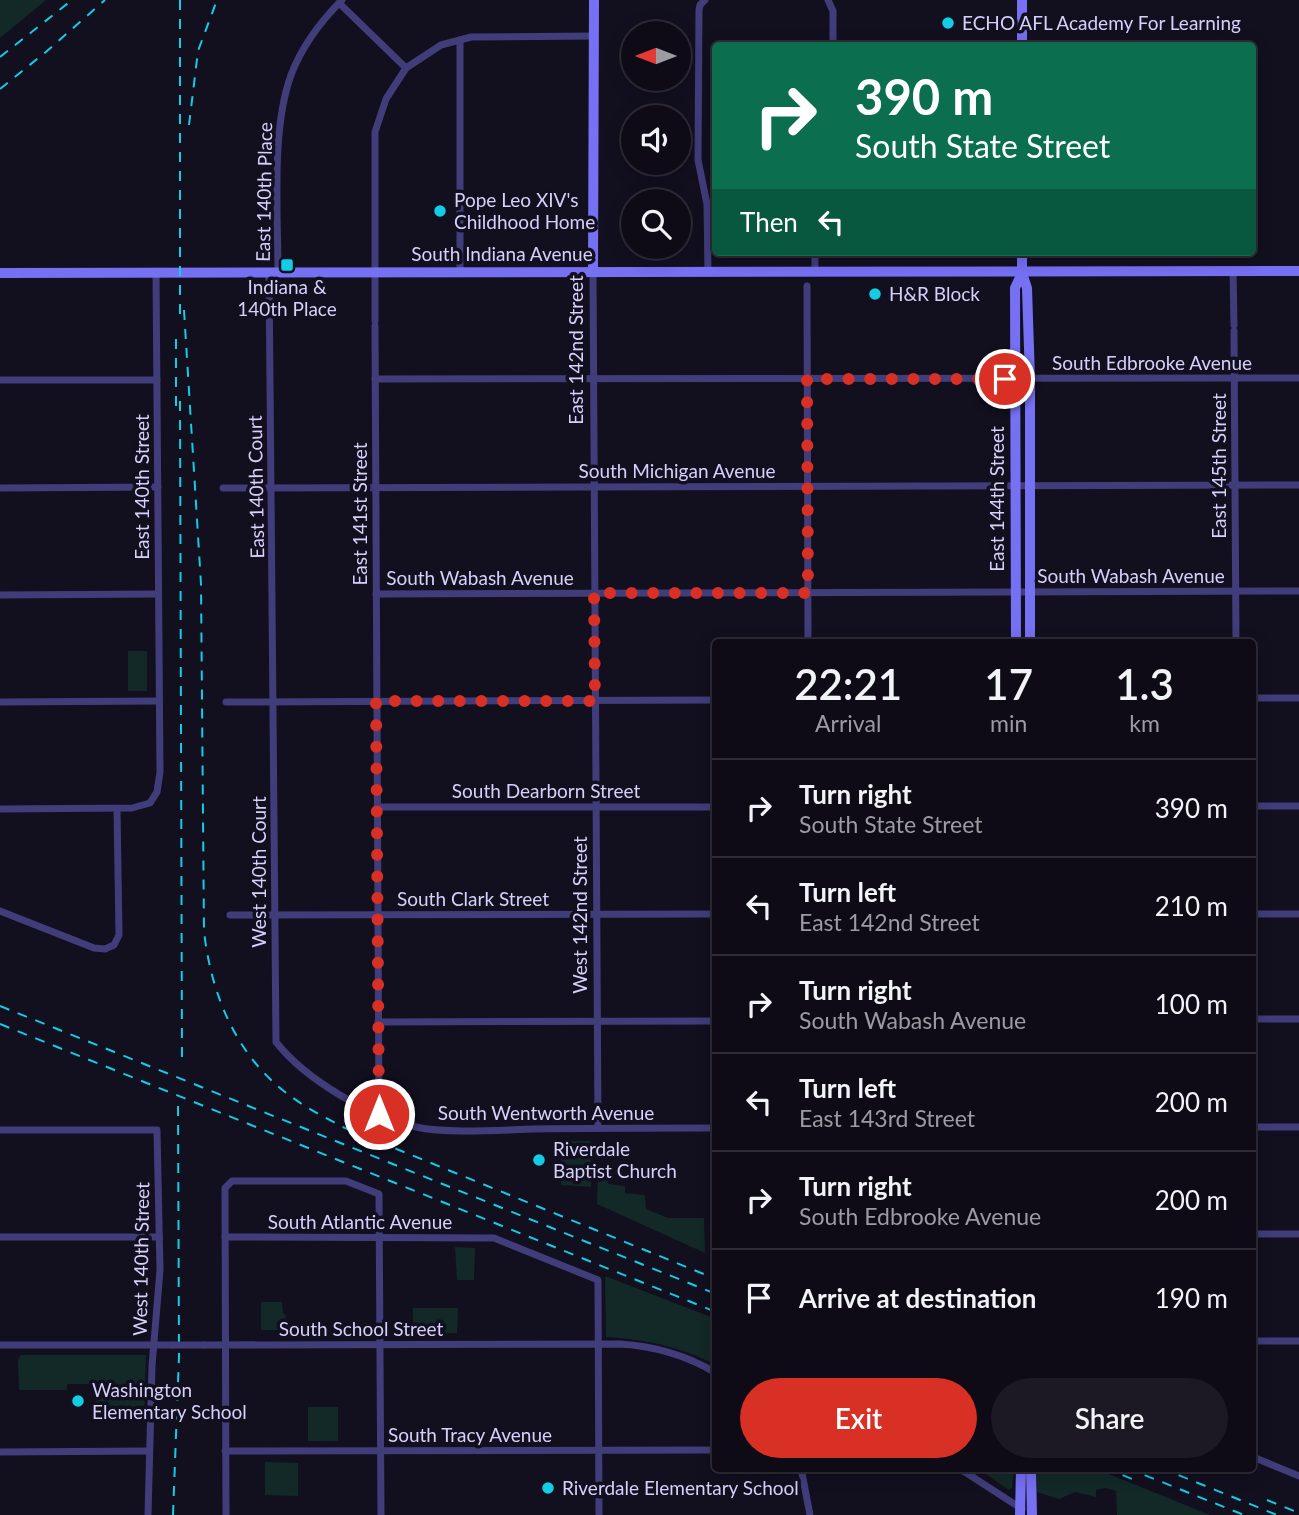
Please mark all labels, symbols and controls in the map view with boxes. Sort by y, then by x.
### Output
place label: ECHO AFL Academy For Learning [962,11,1241,34]
marker: ECHO AFL Academy For Learning [940,15,956,31]
north arrow [621,21,691,91]
map controls [621,21,691,259]
text: 390 m [855,67,993,125]
icon: right [740,70,831,161]
button: sound [621,105,691,175]
street label: East 140th Place [251,122,276,262]
text: South State Street [855,126,1110,165]
place label: Pope Leo XIV's Childhood Home [454,188,595,233]
button: search [621,189,691,259]
marker: Pope Leo XIV's Childhood Home [432,203,448,219]
icon: left [812,203,850,241]
text: Then [740,206,798,238]
street label: South Indiana Avenue [411,242,593,265]
marker: Indiana & 140th Place [279,257,295,273]
place label: Indiana & 140th Place [237,275,337,320]
street label: East 142nd Street [564,275,587,425]
place label: H&R Block [889,282,980,305]
marker: H&R Block [867,286,883,302]
pin [975,349,1035,409]
street label: South Edbrooke Avenue [1052,351,1252,374]
icon: arrive [986,360,1024,398]
street label: East 145th Street [1207,393,1230,539]
street label: East 140th Street [130,414,153,560]
street label: East 140th Court [243,415,268,559]
street label: East 144th Street [985,426,1008,572]
street label: East 141st Street [348,442,371,586]
street label: South Michigan Avenue [578,459,776,482]
street label: South Wabash Avenue [1037,564,1225,587]
street label: South Wabash Avenue [386,566,574,589]
text: 22:21 [794,659,902,709]
text: 17 [984,659,1033,709]
text: 1.3 [1115,659,1174,709]
text: Arrival [815,709,881,737]
text: min [990,709,1027,737]
text: km [1129,709,1160,737]
text: Turn right [799,778,912,810]
street label: South Dearborn Street [452,779,640,802]
icon: right [740,789,778,827]
text: 390 m [1155,792,1228,824]
street label: West 140th Court [247,796,270,948]
text: South State Street [799,810,983,838]
street label: West 142nd Street [568,836,591,994]
text: Turn left [799,876,896,908]
street label: South Clark Street [397,887,549,910]
icon: left [740,887,778,925]
text: 210 m [1155,890,1228,922]
text: East 142nd Street [799,908,980,936]
text: Turn right [799,974,912,1006]
icon: right [740,985,778,1023]
text: 100 m [1155,988,1228,1020]
text: South Wabash Avenue [799,1006,1026,1034]
text: Turn left [799,1072,896,1104]
position arrow [342,1077,416,1151]
icon: left [740,1083,778,1121]
text: 200 m [1155,1086,1228,1118]
street label: South Wentworth Avenue [438,1101,654,1124]
text: East 143rd Street [799,1104,975,1132]
place label: Riverdale Baptist Church [553,1137,677,1182]
marker: Riverdale Baptist Church [531,1152,547,1168]
text: Turn right [799,1170,912,1202]
icon: right [740,1181,778,1219]
street label: West 140th Street [128,1182,153,1336]
text: 200 m [1155,1184,1228,1216]
text: South Edbrooke Avenue [799,1202,1041,1230]
street label: South Atlantic Avenue [268,1210,452,1233]
icon: arrive [740,1279,778,1317]
text: Arrive at destination [799,1282,1036,1314]
text: 190 m [1155,1282,1228,1314]
street label: South School Street [279,1317,444,1340]
place label: Washington Elementary School [92,1378,247,1423]
button: Exit [740,1378,977,1458]
button: Share [991,1378,1228,1458]
marker: Washington Elementary School [70,1393,86,1409]
street label: South Tracy Avenue [388,1423,552,1446]
place label: Riverdale Elementary School [562,1476,799,1499]
marker: Riverdale Elementary School [540,1480,556,1496]

